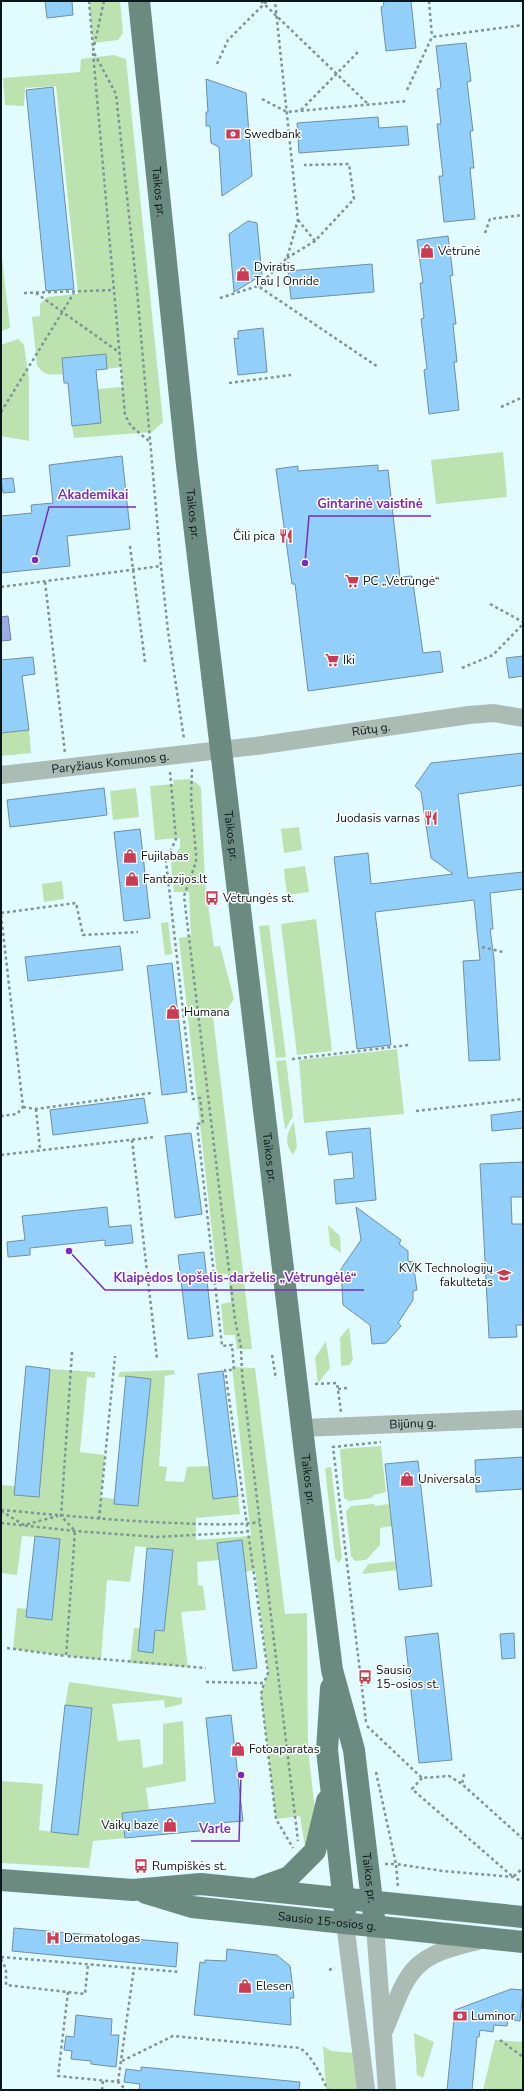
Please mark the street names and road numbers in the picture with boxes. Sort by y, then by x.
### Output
street label: Taikos pr. [148,166,169,218]
street label: Taikos pr. [182,488,204,540]
street label: Rūtų g. [351,719,391,740]
street label: Paryžiaus Komunos g. [51,748,170,777]
street label: Taikos pr. [220,810,242,862]
street label: Taikos pr. [259,1131,281,1184]
street label: Bijūnų g. [389,1415,437,1432]
street label: Taikos pr. [297,1453,319,1505]
street label: Taikos pr. [358,1852,380,1904]
street label: Sausio 15-osios g. [277,1908,377,1934]

